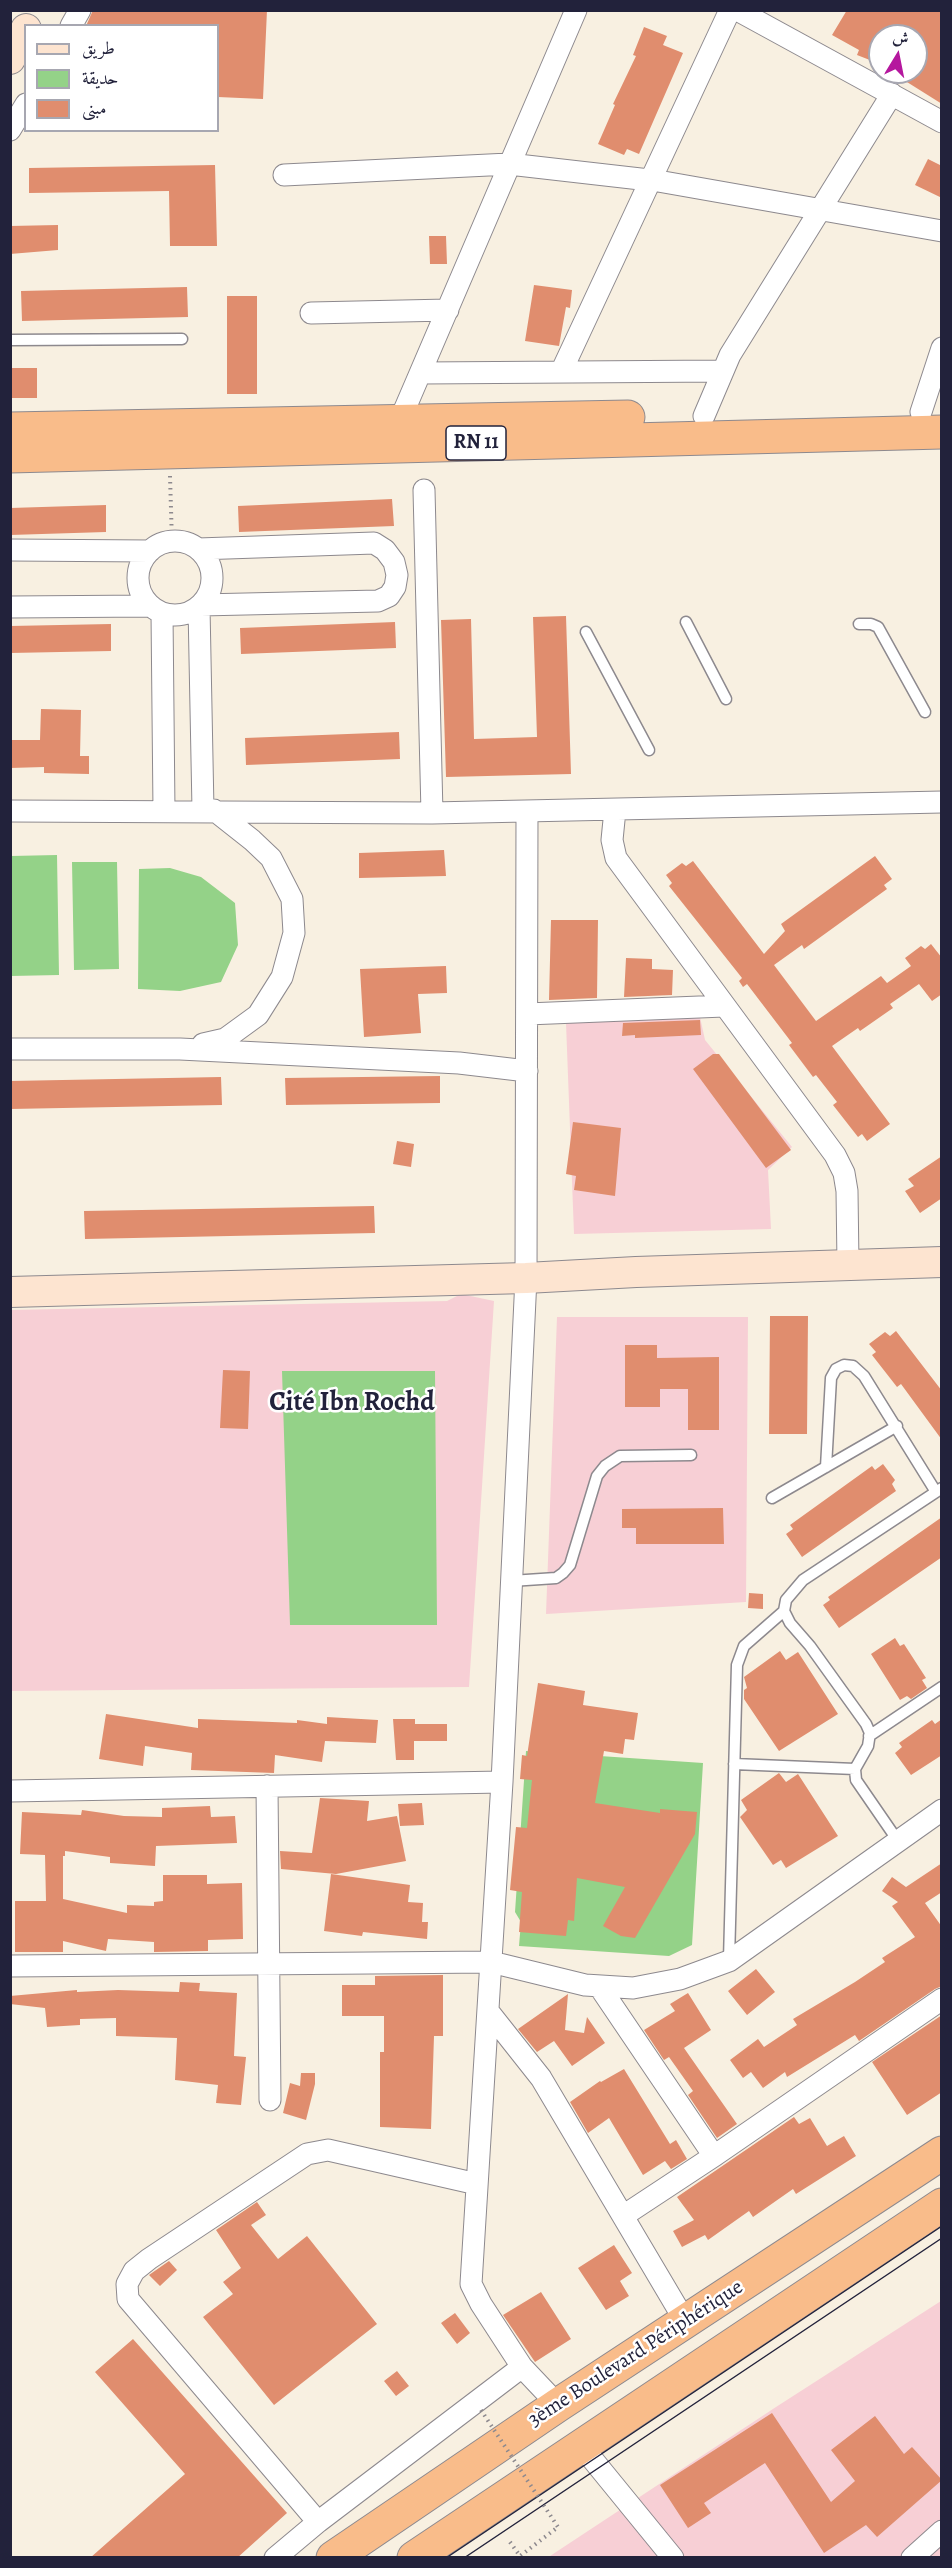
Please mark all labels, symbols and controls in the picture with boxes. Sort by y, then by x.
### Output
legend [24,24,219,132]
north arrow [868,24,928,84]
text: ش [891,26,911,50]
text: طريق [82,36,115,60]
text: حديقة [82,66,118,90]
text: مبنى [82,96,107,120]
road number: RN 11 [446,426,506,460]
district label: Cité Ibn Rochd [269,1387,435,1419]
street label: 3ème Boulevard Périphérique [524,2275,748,2433]

